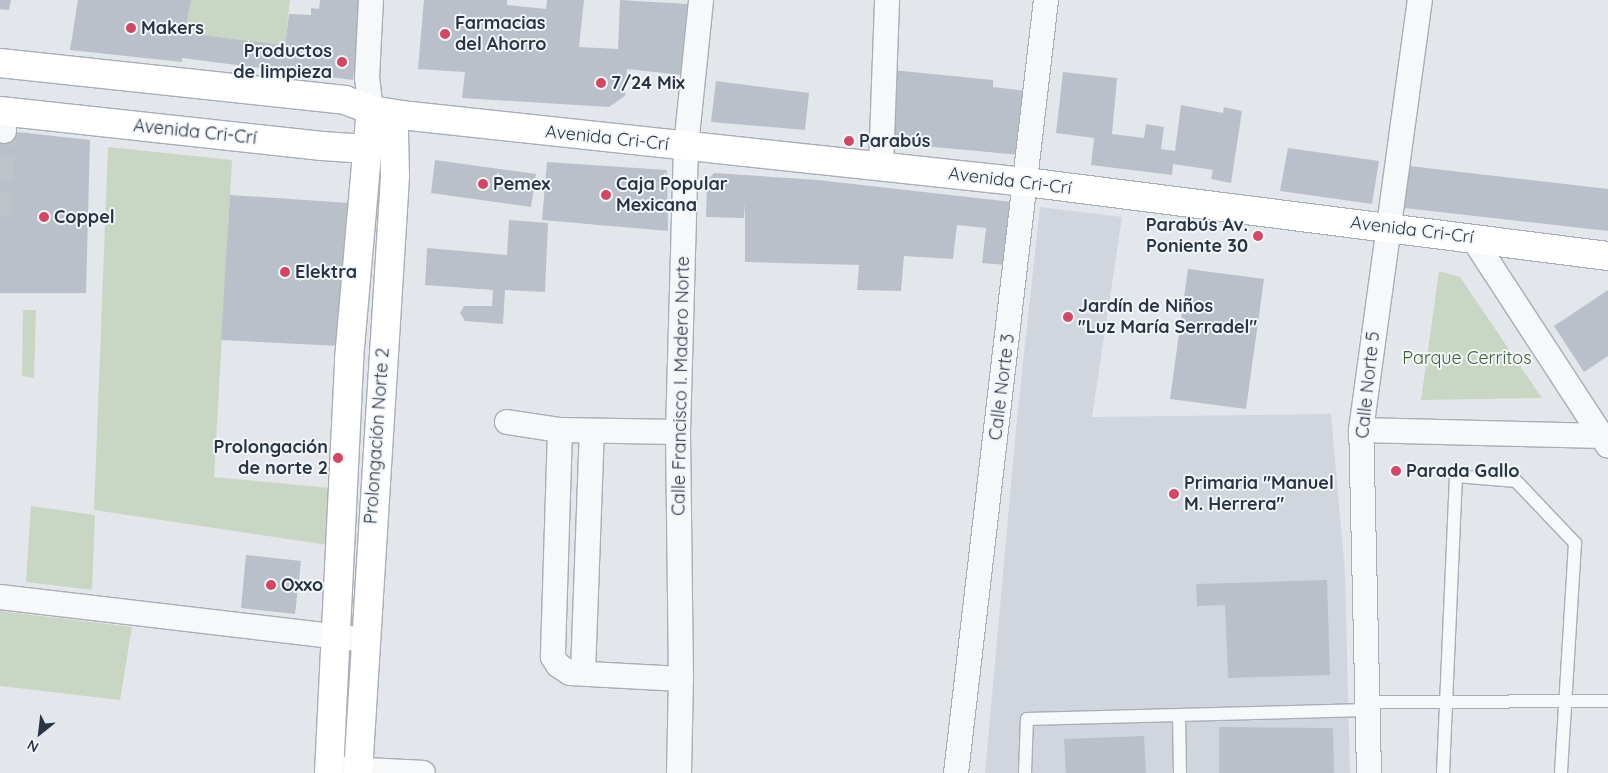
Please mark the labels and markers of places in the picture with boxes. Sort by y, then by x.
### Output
place label: Farmacias del Ahorro [455,13,547,56]
place label: Makers [141,17,204,39]
marker: Makers [125,22,137,34]
marker: Farmacias del Ahorro [439,28,451,40]
place label: Productos de limpieza [233,41,332,84]
marker: Productos de limpieza [336,56,348,68]
place label: 7/24 Mix [611,72,685,94]
marker: 7/24 Mix [595,77,607,89]
place label: Parabús [859,130,931,152]
marker: Parabús [843,135,855,147]
place label: Pemex [493,173,550,195]
place label: Caja Popular Mexicana [616,174,728,216]
marker: Pemex [477,178,489,190]
marker: Caja Popular Mexicana [600,189,612,201]
place label: Coppel [54,206,115,228]
marker: Coppel [38,211,50,223]
place label: Parabús Av. Poniente 30 [1146,215,1248,258]
marker: Parabús Av. Poniente 30 [1252,230,1264,242]
place label: Elektra [295,261,357,283]
marker: Elektra [279,266,291,278]
place label: Jardín de Niños "Luz María Serradel" [1078,296,1257,338]
marker: Jardín de Niños "Luz María Serradel" [1062,311,1074,323]
place label: Prolongación de norte 2 [214,437,328,479]
marker: Prolongación de norte 2 [332,452,344,464]
place label: Parada Gallo [1406,460,1519,482]
marker: Parada Gallo [1390,465,1402,477]
place label: Primaria "Manuel M. Herrera" [1184,473,1334,516]
marker: Primaria "Manuel M. Herrera" [1168,488,1180,500]
place label: Oxxo [281,574,323,596]
marker: Oxxo [265,579,277,591]

